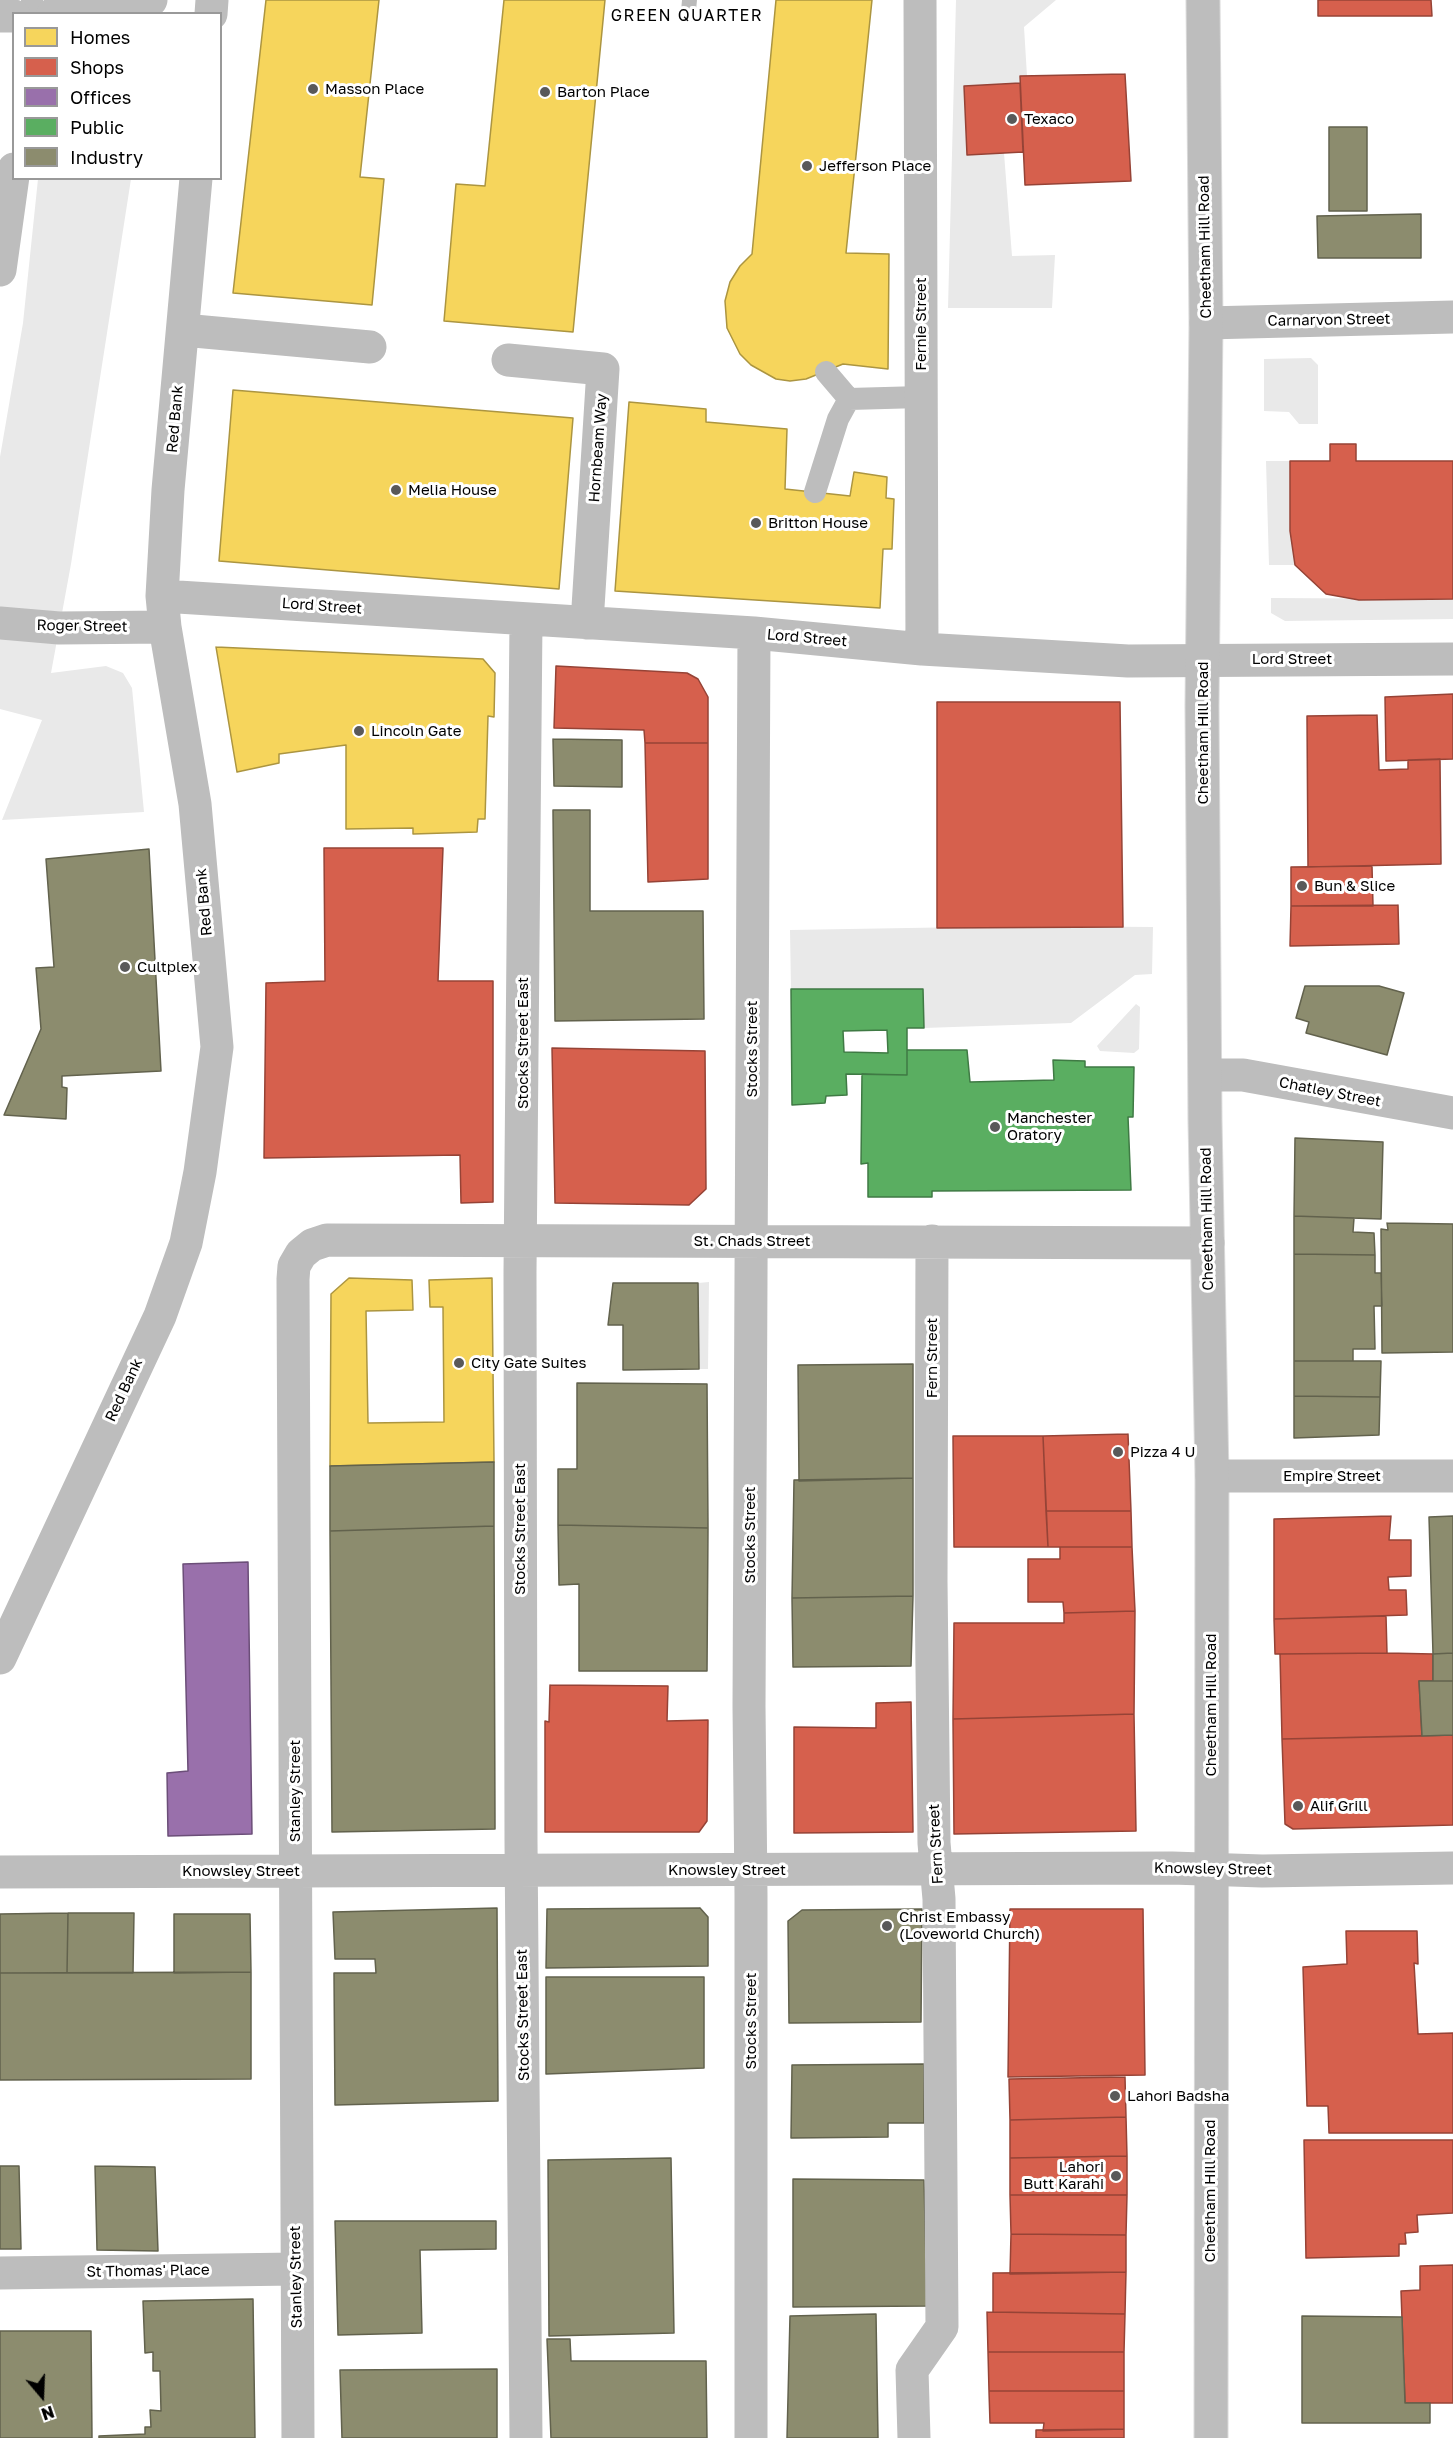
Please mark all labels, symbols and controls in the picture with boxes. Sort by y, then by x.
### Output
district label: GREEN QUARTER [611,6,763,26]
legend [12,12,222,180]
text: Homes [70,26,130,48]
text: Shops [70,56,124,78]
place label: Masson Place [325,80,424,98]
marker: Masson Place [306,82,320,96]
place label: Barton Place [557,83,650,101]
marker: Barton Place [538,85,552,99]
text: Offices [70,86,131,108]
place label: Texaco [1024,110,1074,128]
marker: Texaco [1005,112,1019,126]
text: Public [70,116,124,138]
text: Industry [70,146,143,168]
place label: Jefferson Place [819,157,931,175]
marker: Jefferson Place [800,159,814,173]
street label: Cheetham Hill Road [1195,175,1215,319]
street label: Fernie Street [912,277,930,371]
street label: Carnarvon Street [1267,310,1391,330]
street label: Red Bank [163,384,187,454]
street label: Hornbeam Way [585,393,611,503]
place label: Melia House [408,481,497,499]
marker: Melia House [389,483,403,497]
place label: Britton House [768,514,868,532]
marker: Britton House [749,516,763,530]
street label: Lord Street [281,594,363,618]
street label: Roger Street [36,616,128,636]
street label: Lord Street [766,626,848,650]
street label: Lord Street [1252,650,1332,668]
street label: Cheetham Hill Road [1194,661,1212,805]
place label: Lincoln Gate [371,722,461,740]
marker: Lincoln Gate [352,724,366,738]
street label: Red Bank [192,867,216,937]
place label: Bun & Slice [1314,877,1395,895]
marker: Bun & Slice [1295,879,1309,893]
place label: Cultplex [137,958,197,976]
marker: Cultplex [118,960,132,974]
street label: Stocks Street East [514,977,532,1109]
street label: Stocks Street [743,1000,761,1098]
street label: Chatley Street [1278,1073,1382,1111]
place label: Manchester Oratory [1007,1109,1092,1144]
marker: Manchester Oratory [988,1120,1002,1134]
street label: Cheetham Hill Road [1197,1147,1217,1291]
street label: St. Chads Street [693,1232,811,1250]
street label: Fern Street [923,1318,941,1398]
place label: City Gate Suites [471,1354,586,1372]
street label: Red Bank [101,1355,147,1425]
marker: City Gate Suites [452,1356,466,1370]
place label: Pizza 4 U [1130,1443,1195,1461]
marker: Pizza 4 U [1111,1445,1125,1459]
street label: Stocks Street East [511,1463,529,1595]
street label: Empire Street [1283,1467,1381,1485]
street label: Stocks Street [741,1486,759,1584]
street label: Cheetham Hill Road [1202,1633,1220,1777]
street label: Stanley Street [286,1740,304,1842]
place label: Alif Grill [1310,1797,1368,1815]
marker: Alif Grill [1291,1799,1305,1813]
street label: Fern Street [925,1803,947,1885]
street label: Knowsley Street [1154,1859,1272,1879]
street label: Knowsley Street [668,1861,786,1879]
street label: Knowsley Street [182,1862,300,1880]
place label: Christ Embassy (Loveworld Church) [899,1908,1040,1943]
marker: Christ Embassy (Loveworld Church) [880,1919,894,1933]
street label: Stocks Street East [513,1949,533,2081]
street label: Stocks Street [742,1972,760,2070]
place label: Lahori Badsha [1127,2087,1229,2105]
marker: Lahori Badsha [1108,2089,1122,2103]
street label: Cheetham Hill Road [1201,2119,1219,2263]
place label: Lahori Butt Karahi [1023,2158,1104,2193]
marker: Lahori Butt Karahi [1109,2169,1123,2183]
street label: Stanley Street [286,2226,306,2328]
street label: St Thomas' Place [86,2261,210,2281]
north arrow [12,2366,72,2426]
text: N [39,2402,57,2424]

